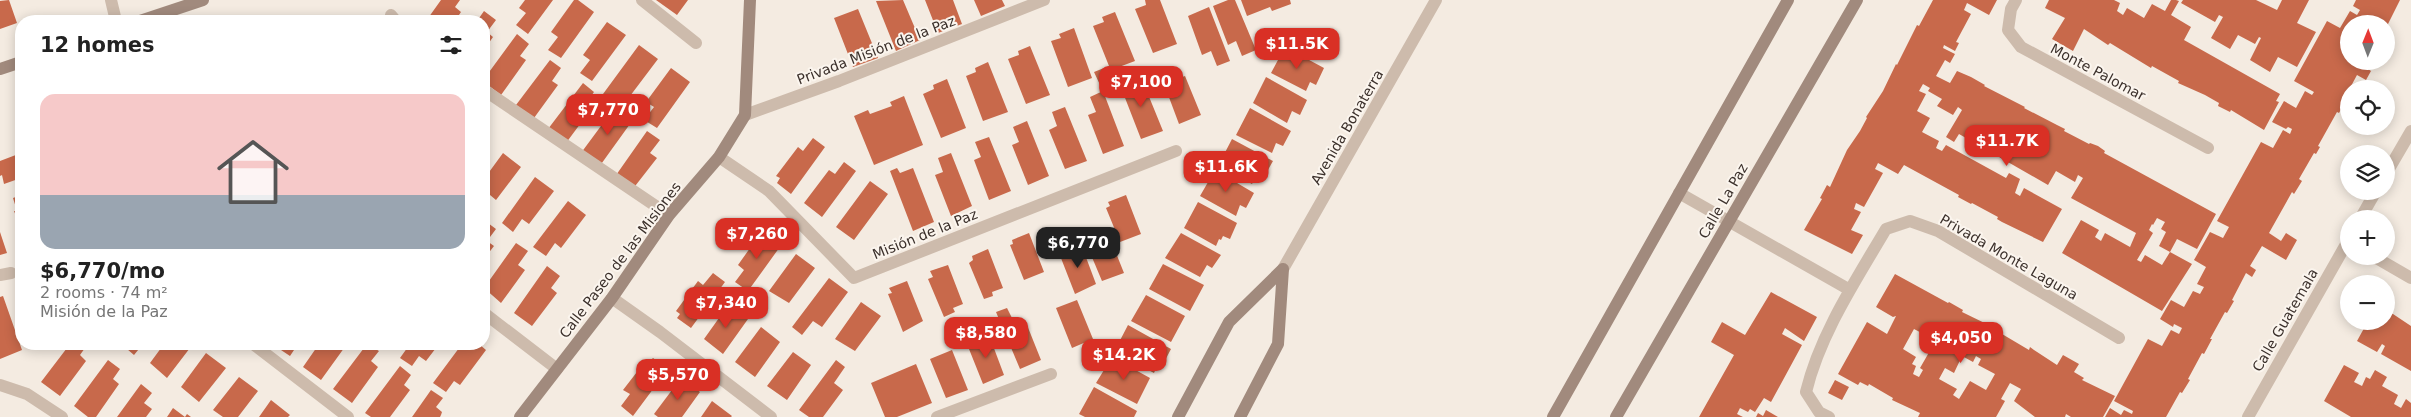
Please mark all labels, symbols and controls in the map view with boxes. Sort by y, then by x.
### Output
street label: Privada Misión de la Paz [795,12,957,88]
north arrow [2340,15,2395,70]
map controls [2340,15,2395,330]
pin: $11.5K [1256,28,1338,70]
icon: filters [437,31,465,59]
text: 12 homes [40,33,155,57]
text: $11.5K [1265,34,1329,53]
street label: Monte Palomar [2048,40,2148,104]
pin: $7,100 [1100,66,1182,108]
street label: Avenida Bonaterra [1308,67,1386,187]
text: $7,100 [1110,72,1172,91]
button: locate [2340,80,2395,135]
pin: $7,770 [567,94,649,136]
text: $7,770 [577,100,639,119]
pin: $11.7K [1966,124,2048,167]
icon: home [208,127,298,217]
text: $11.7K [1975,131,2039,150]
button: layers [2340,145,2395,200]
pin: $11.6K [1185,150,1267,193]
text: $11.6K [1194,157,1258,176]
street label: Calle La Paz [1695,161,1751,241]
street label: Calle Paseo de las Misiones [556,179,684,341]
street label: Misión de la Paz [870,206,980,262]
button: + [2340,210,2395,265]
street label: Privada Monte Laguna [1937,211,2081,303]
pin: $7,260 [716,218,798,260]
text: $7,260 [726,224,788,243]
pin: $6,770 [1037,226,1119,269]
text: $6,770 [1047,233,1109,252]
text: $6,770/mo [40,259,165,283]
street label: Calle Guatemala [2249,266,2321,374]
button: − [2340,275,2395,330]
text: 2 rooms · 74 m² [40,283,168,302]
pin: $7,340 [685,286,767,329]
text: $7,340 [695,293,757,312]
text: Misión de la Paz [40,302,168,321]
pin: $8,580 [945,316,1027,359]
pin: $4,050 [1920,322,2002,364]
text: $8,580 [955,323,1017,342]
text: $4,050 [1930,328,1992,347]
pin: $14.2K [1083,338,1165,381]
text: $14.2K [1092,345,1156,364]
pin: $5,570 [637,358,719,401]
text: $5,570 [647,365,709,384]

